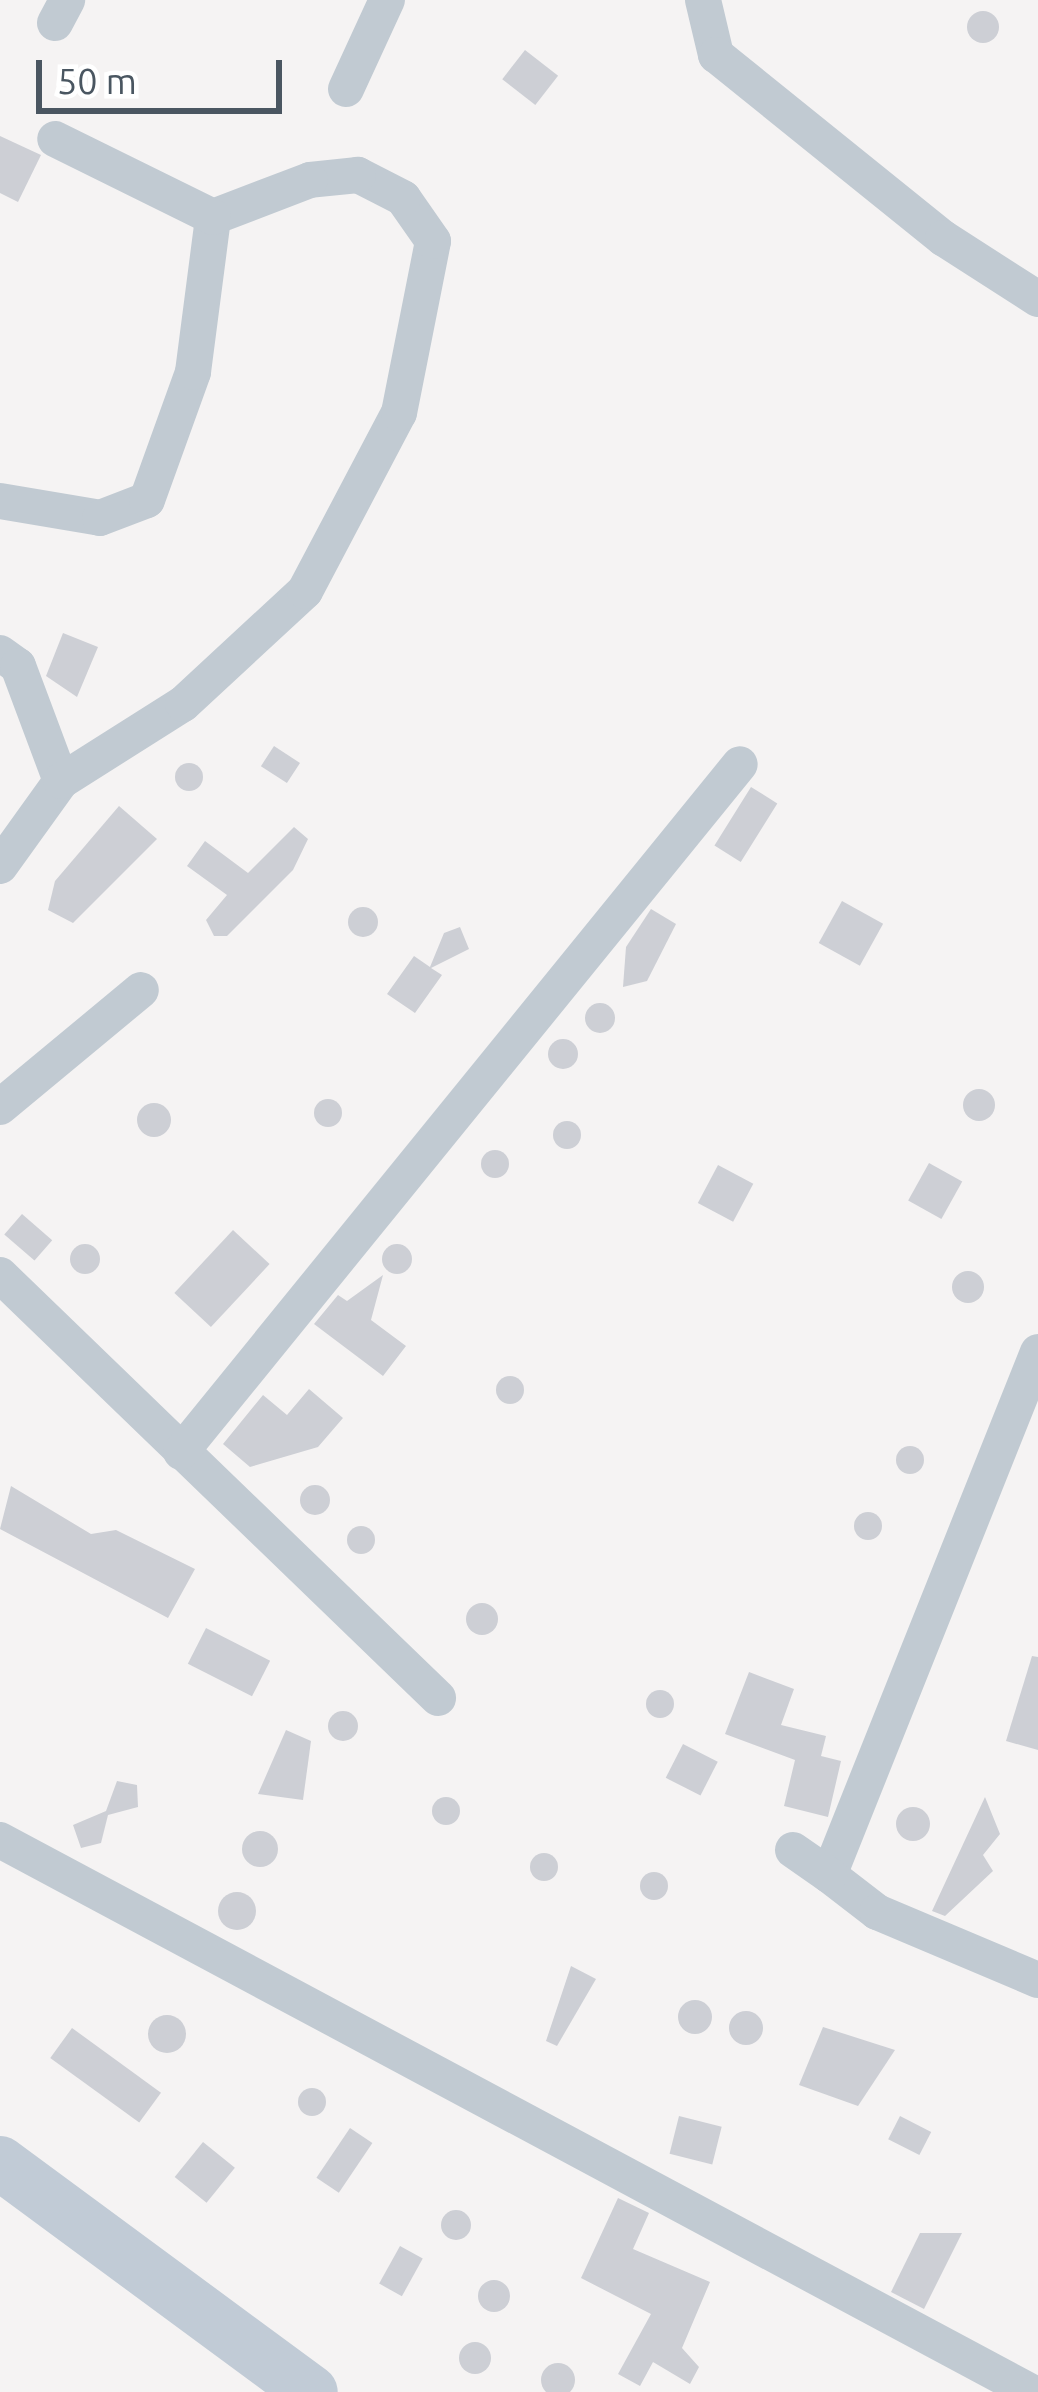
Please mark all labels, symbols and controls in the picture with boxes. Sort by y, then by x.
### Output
scale bar [42,36,288,110]
text: 50 m [57,60,137,101]

